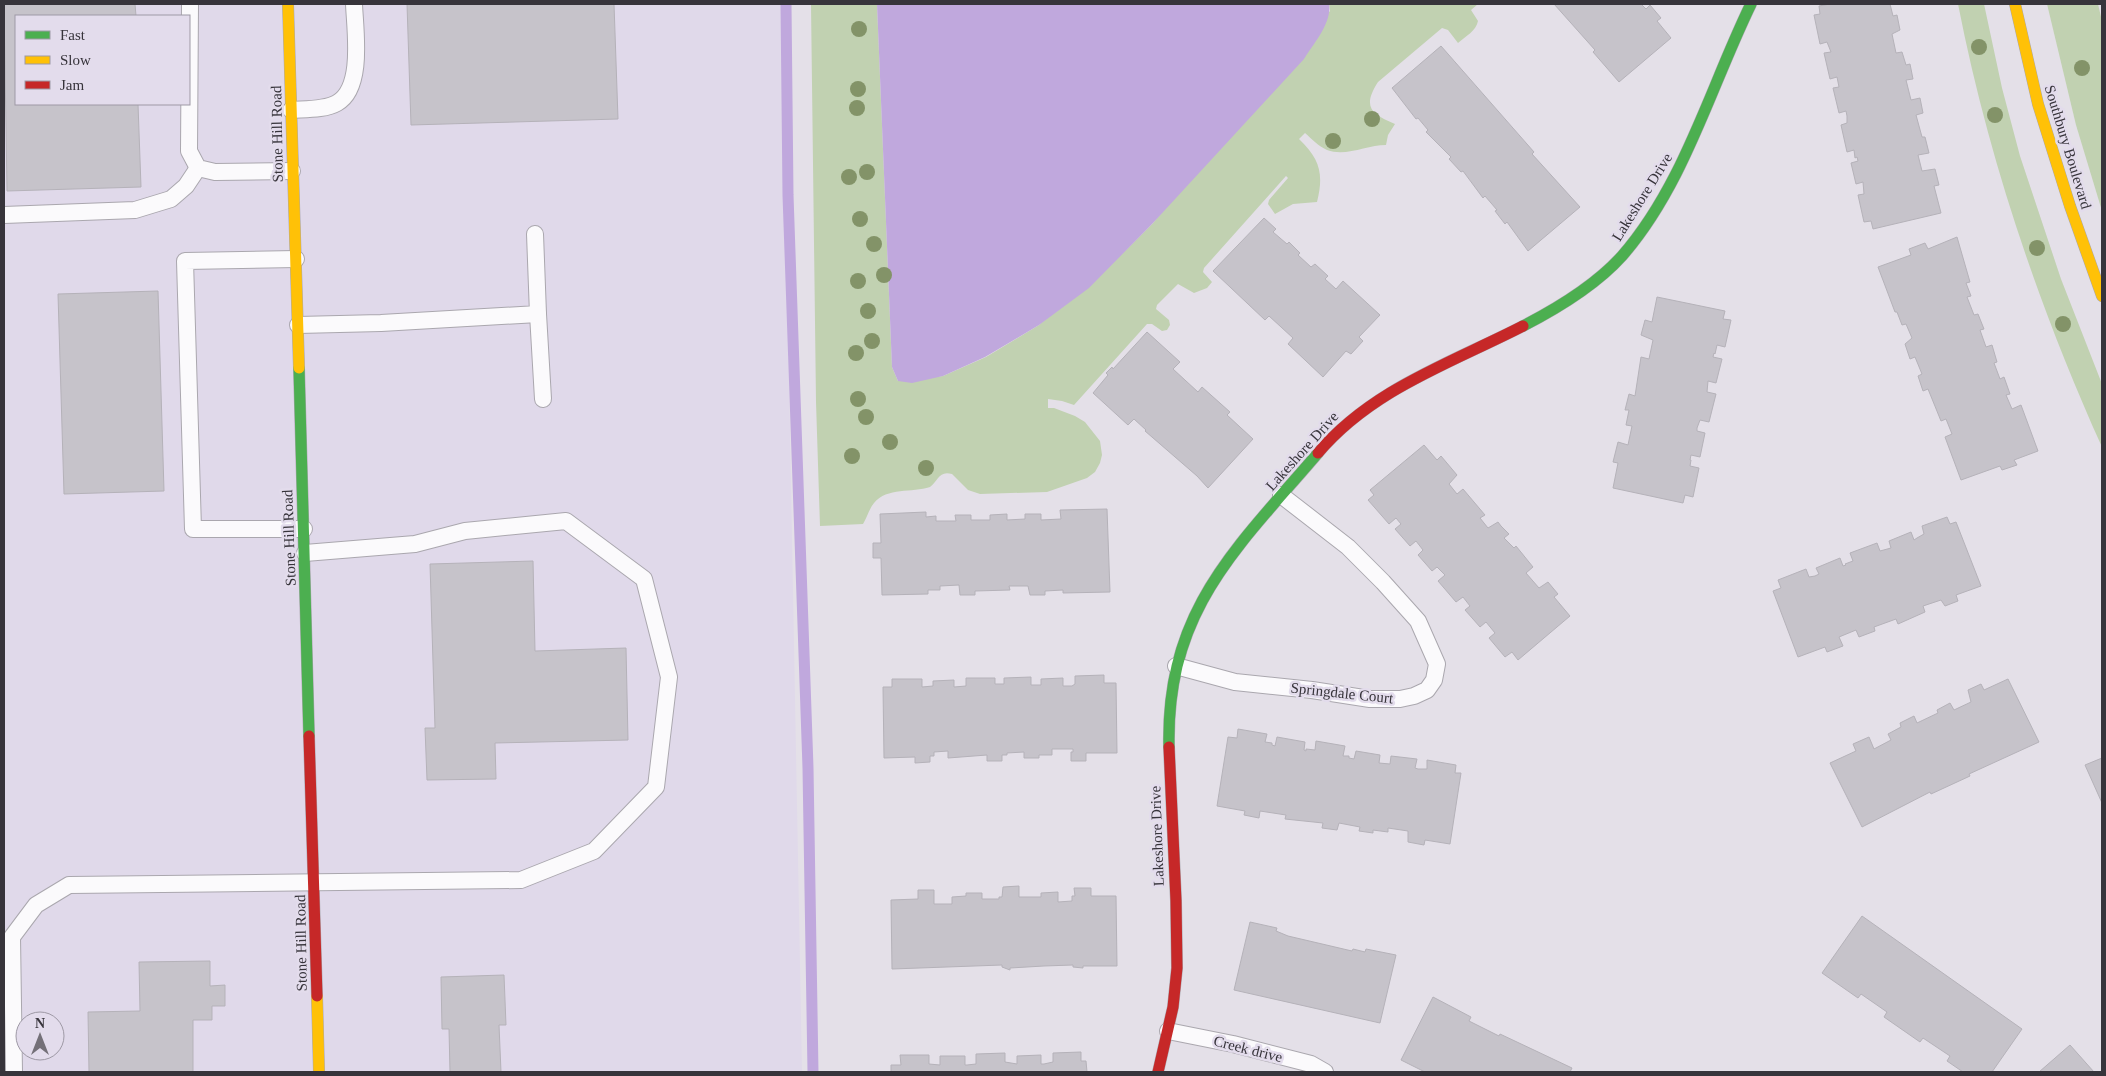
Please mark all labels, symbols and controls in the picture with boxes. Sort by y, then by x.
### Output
legend [15,15,190,105]
text: Fast [60,27,86,43]
text: Slow [60,52,91,68]
text: Jam [60,77,84,93]
street label: Southbury Boulevard [2042,83,2095,211]
street label: Stone Hill Road [268,85,286,182]
street label: Lakeshore Drive [1609,150,1676,244]
street label: Lakeshore Drive [1262,408,1342,494]
street label: Stone Hill Road [279,489,299,587]
street label: Springdale Court [1290,680,1395,706]
street label: Lakeshore Drive [1147,785,1167,886]
street label: Stone Hill Road [292,894,310,991]
north arrow [15,1011,65,1061]
text: N [35,1016,45,1031]
street label: Creek drive [1212,1033,1284,1065]

